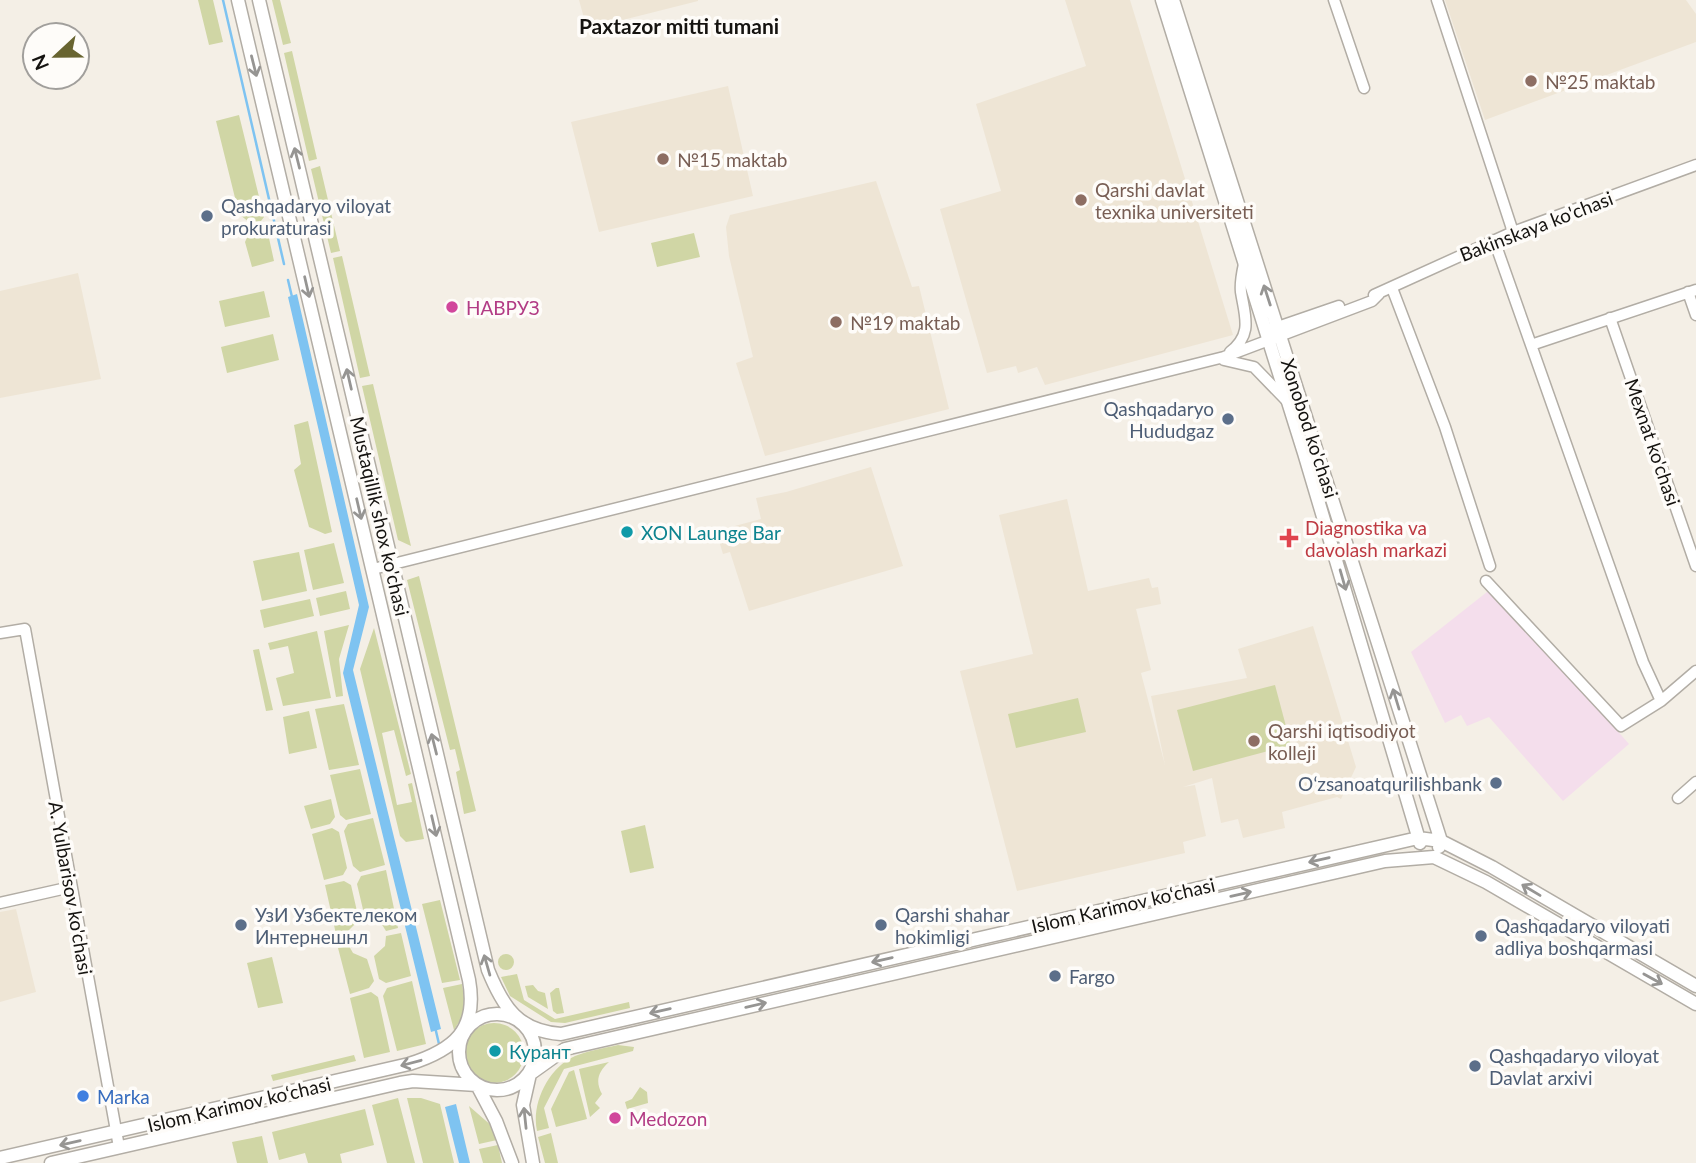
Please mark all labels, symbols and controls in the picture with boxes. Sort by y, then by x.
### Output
district label: Paxtazor mitti tumani [579,13,779,38]
north arrow [21,21,91,91]
text: N [26,51,53,74]
one-way arrow [248,54,261,77]
place label: №25 maktab [1545,70,1656,93]
marker: №25 maktab [1523,73,1539,89]
one-way arrow [290,147,303,170]
place label: №15 maktab [677,148,788,171]
marker: №15 maktab [655,151,671,167]
place label: Qarshi davlat texnika universiteti [1095,178,1254,223]
street label: Bakinskaya ko'chasi [1456,186,1616,266]
marker: Qarshi davlat texnika universiteti [1073,192,1089,208]
place label: Qashqadaryo viloyat prokuraturasi [221,194,391,239]
marker: Qashqadaryo viloyat prokuraturasi [199,208,215,224]
one-way arrow [301,276,314,298]
one-way arrow [1260,285,1273,307]
place label: НАВРУЗ [466,296,540,319]
marker: НАВРУЗ [444,299,460,315]
place label: №19 maktab [850,311,961,334]
marker: №19 maktab [828,314,844,330]
street label: Xonobod ko'chasi [1277,355,1343,501]
one-way arrow [341,368,355,391]
street label: Mexnat ko'chasi [1620,375,1686,509]
place label: Qashqadaryo Hududgaz [1103,397,1214,442]
marker: Qashqadaryo Hududgaz [1220,411,1236,427]
street label: Mustaqillik shox ko'chasi [346,414,414,618]
one-way arrow [352,497,366,520]
place label: Diagnostika va davolash markazi [1305,516,1447,561]
place label: XON Launge Bar [641,521,781,544]
marker: XON Launge Bar [619,524,635,540]
marker: Diagnostika va davolash markazi [1279,528,1299,548]
one-way arrow [1337,569,1350,591]
one-way arrow [1389,688,1402,710]
place label: Qarshi iqtisodiyot kolleji [1268,719,1416,764]
one-way arrow [426,733,440,756]
marker: Qarshi iqtisodiyot kolleji [1246,733,1262,749]
place label: Oʻzsanoatqurilishbank [1298,772,1482,795]
marker: Oʻzsanoatqurilishbank [1488,775,1504,791]
street label: A. Yulbarisov ko'chasi [44,799,98,977]
one-way arrow [427,814,441,837]
one-way arrow [1308,854,1331,868]
street label: Islom Karimov ko‘chasi [1029,873,1217,937]
one-way arrow [1521,883,1542,896]
one-way arrow [1229,886,1252,900]
place label: УзИ Узбектелеком Интернешнл [255,903,417,948]
place label: Qarshi shahar hokimligi [895,903,1010,948]
place label: Qashqadaryo viloyati adliya boshqarmasi [1495,914,1670,959]
marker: УзИ Узбектелеком Интернешнл [233,917,249,933]
marker: Qarshi shahar hokimligi [873,917,889,933]
marker: Qashqadaryo viloyati adliya boshqarmasi [1473,928,1489,944]
one-way arrow [871,953,894,967]
one-way arrow [480,954,493,977]
place label: Fargo [1069,965,1115,988]
marker: Fargo [1047,968,1063,984]
one-way arrow [1642,973,1662,987]
one-way arrow [744,998,767,1011]
one-way arrow [649,1005,672,1019]
place label: Курант [509,1040,571,1063]
marker: Курант [487,1043,503,1059]
place label: Qashqadaryo viloyat Davlat arxivi [1489,1044,1659,1089]
one-way arrow [400,1057,423,1070]
marker: Qashqadaryo viloyat Davlat arxivi [1467,1058,1483,1074]
street label: Islom Karimov ko‘chasi [145,1072,333,1136]
place label: Marka [97,1085,150,1108]
marker: Marka [75,1088,91,1104]
place label: Medozon [629,1107,707,1130]
one-way arrow [518,1108,531,1130]
marker: Medozon [607,1110,623,1126]
one-way arrow [59,1136,82,1150]

